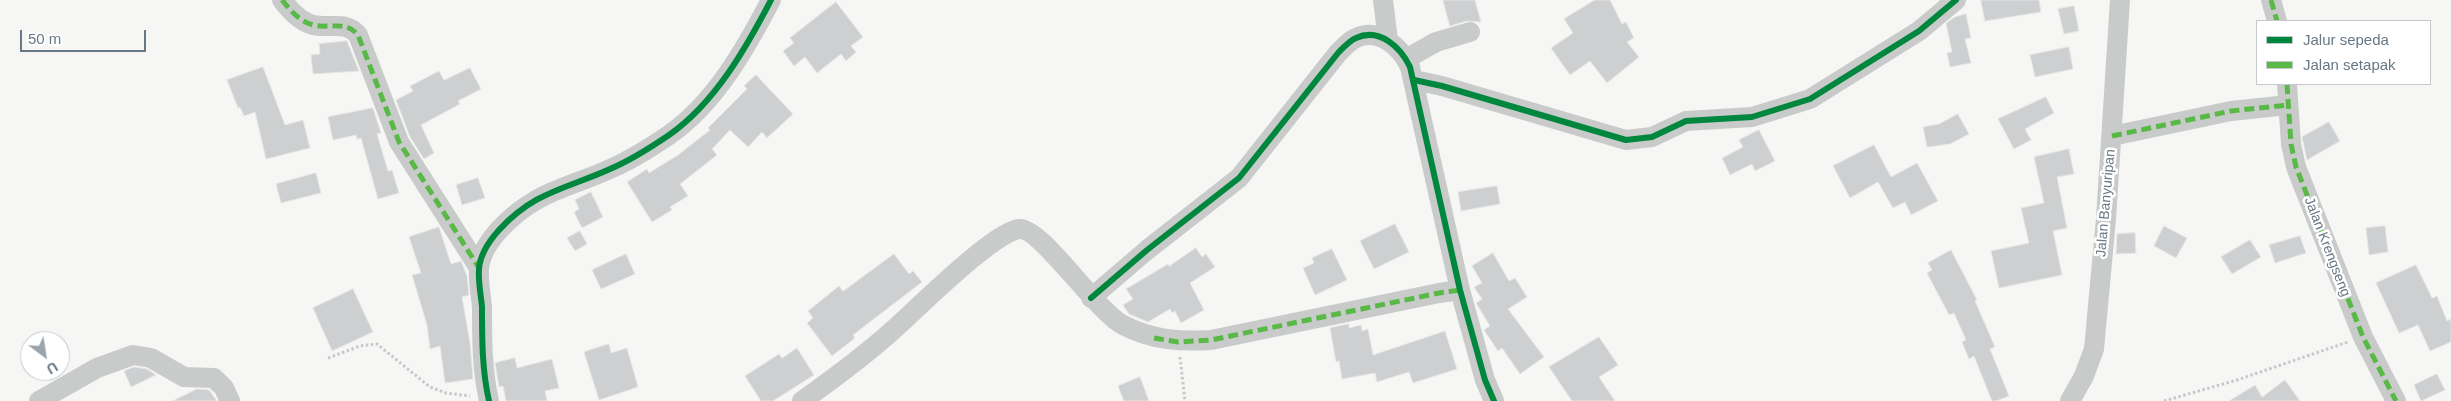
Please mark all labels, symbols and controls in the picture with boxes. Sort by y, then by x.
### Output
scale bar [22,20,149,52]
legend [2256,20,2431,85]
text: 50 m [28,30,61,47]
text: Jalur sepeda [2303,31,2389,48]
text: Jalan setapak [2303,56,2396,73]
street label: Jalan Banyuripan [2093,148,2119,258]
street label: Jalan Krengseng [2300,195,2354,299]
north arrow [20,331,70,381]
text: U [44,359,61,377]

